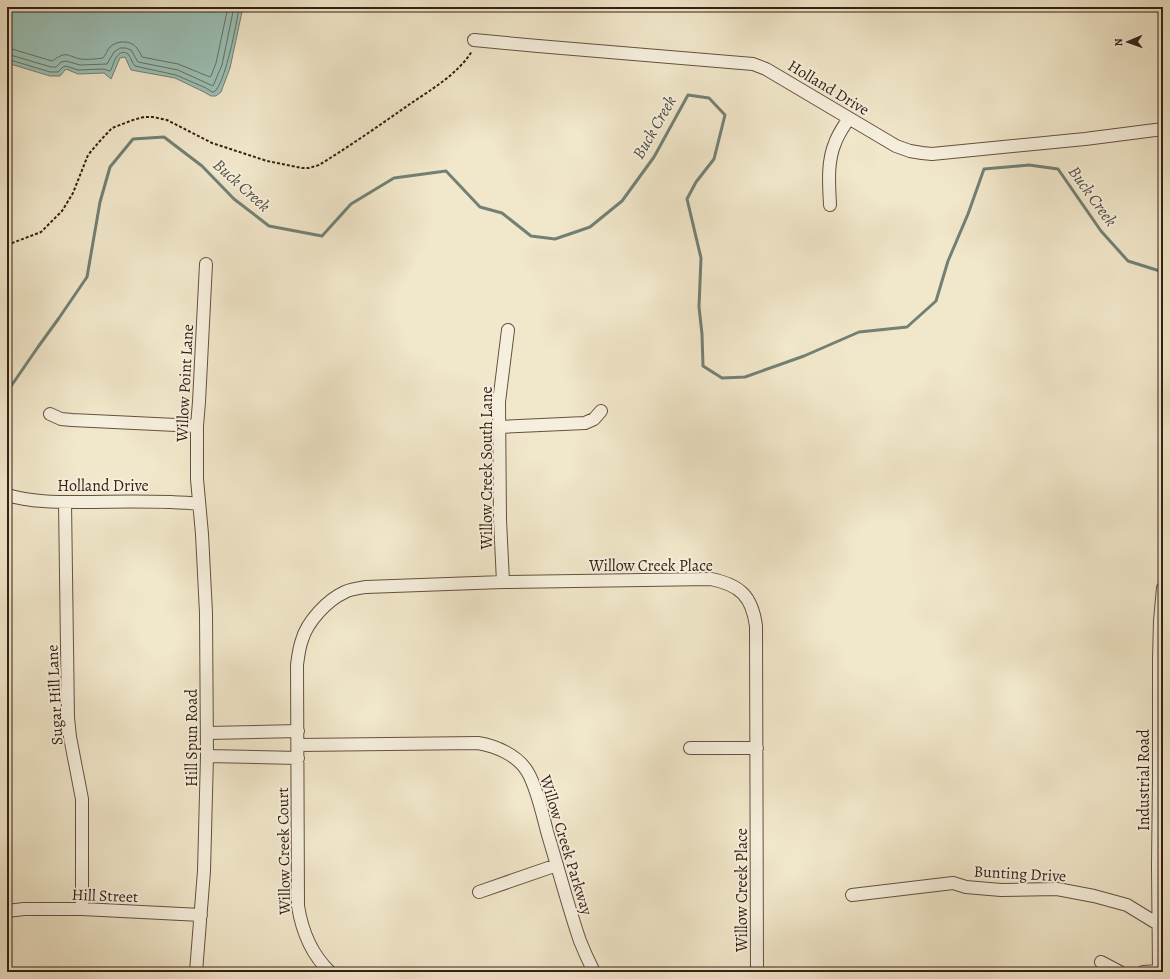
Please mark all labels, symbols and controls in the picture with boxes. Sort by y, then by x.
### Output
north arrow [1108,22,1148,62]
text: N [1111,38,1126,47]
street label: Holland Drive [784,55,873,121]
water label: Buck Creek [627,91,682,163]
water label: Buck Creek [208,154,276,218]
water label: Buck Creek [1063,161,1123,232]
street label: Willow Point Lane [171,324,199,444]
street label: Willow Creek South Lane [476,386,498,551]
street label: Holland Drive [57,475,149,497]
street label: Willow Creek Place [588,555,713,577]
street label: Sugar Hill Lane [41,644,69,746]
street label: Hill Spun Road [181,688,203,787]
street label: Industrial Road [1133,729,1155,831]
street label: Willow Creek Parkway [534,772,598,919]
street label: Willow Creek Court [272,787,296,916]
street label: Willow Creek Place [731,828,753,953]
street label: Bunting Drive [973,861,1067,887]
street label: Hill Street [71,884,139,908]

